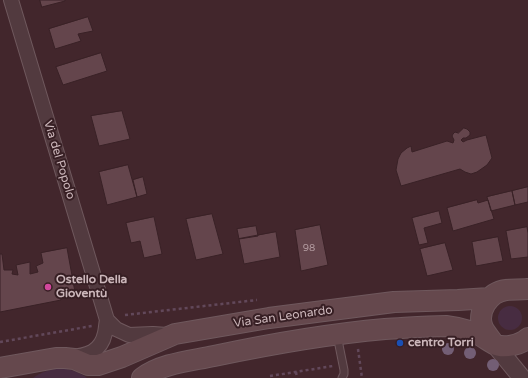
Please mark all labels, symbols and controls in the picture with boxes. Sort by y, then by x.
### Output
street label: Via del Popolo [40,119,78,201]
house number: 98 [303,242,315,254]
place label: Ostello Della Gioventù [56,273,127,301]
marker: Ostello Della Gioventù [43,282,53,292]
street label: Via San Leonardo [233,303,333,331]
place label: centro Torri [408,336,474,350]
marker: centro Torri [395,338,405,348]

